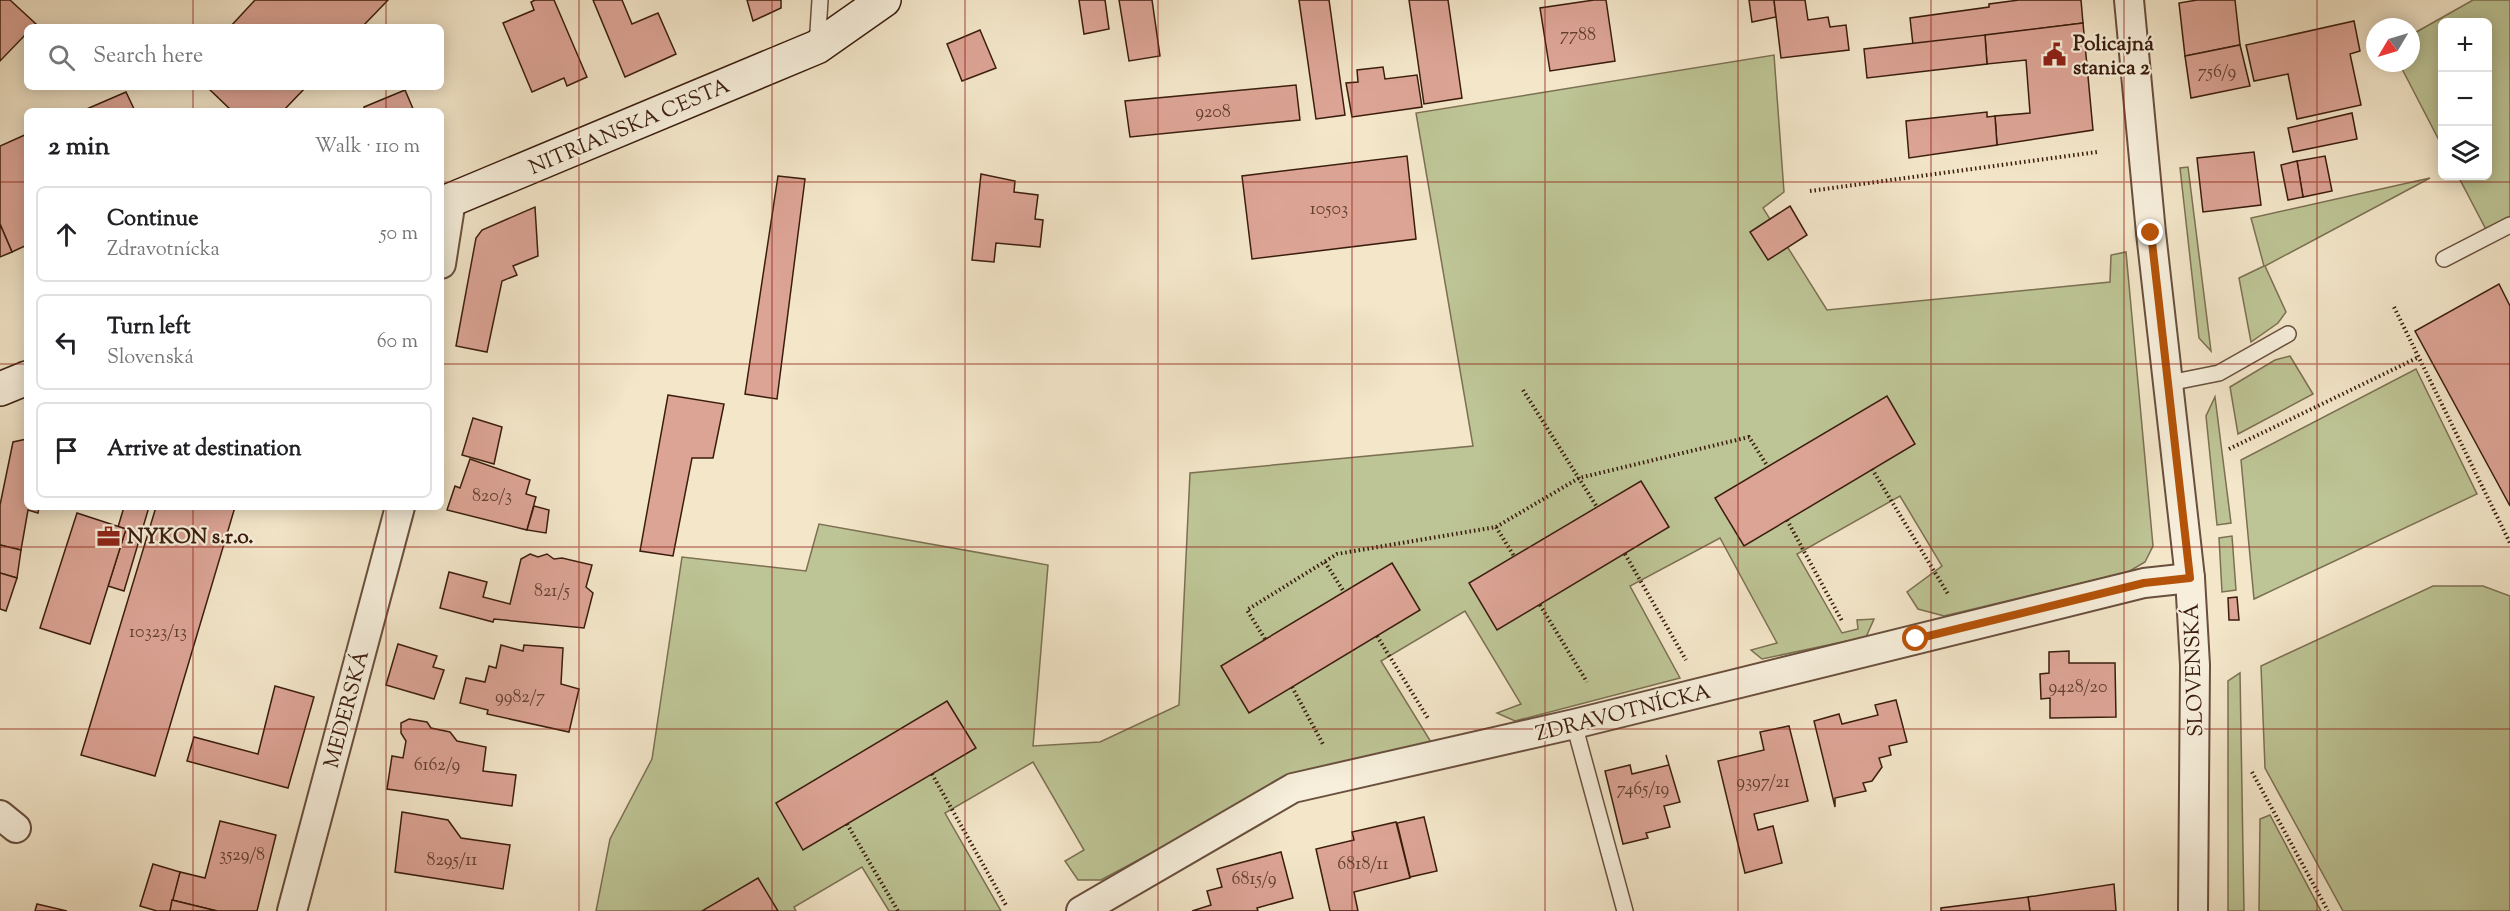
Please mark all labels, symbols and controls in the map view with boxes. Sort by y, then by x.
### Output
north arrow [2366,18,2420,72]
map controls [2438,18,2492,180]
button: + [2438,18,2492,72]
house number: 7788 [1560,23,1596,49]
search box [24,24,444,90]
place label: Policajná stanica 2 [2073,30,2154,84]
icon: search [45,41,78,74]
text: Search here [93,41,203,73]
public building icon: Policajná stanica 2 [2042,42,2068,68]
house number: 756/9 [2198,60,2236,86]
street label: NITRIANSKA CESTA [525,72,735,184]
button: − [2438,72,2492,126]
house number: 9208 [1195,100,1231,126]
button: layers [2438,126,2492,180]
text: 2 min [48,129,110,166]
text: Walk · 110 m [315,133,420,162]
house number: 10503 [1310,197,1348,223]
text: Continue [107,204,198,236]
icon: ahead [50,218,83,251]
route end [2137,219,2163,245]
text: 50 m [380,220,418,249]
text: Zdravotnícka [107,236,220,265]
text: Turn left [107,312,190,344]
icon: left [50,326,83,359]
text: 60 m [377,328,418,357]
text: Slovenská [107,344,194,373]
icon: arrive [50,434,83,467]
text: Arrive at destination [107,434,302,466]
house number: 820/3 [472,484,512,510]
office icon: NYKON s.r.o. [96,523,122,549]
place label: NYKON s.r.o. [127,523,254,553]
house number: 821/5 [534,579,570,605]
street label: SLOVENSKÁ [2178,603,2212,737]
house number: 10323/13 [129,620,187,646]
route start [1902,625,1928,651]
street label: MEDERSKÁ [318,647,378,772]
house number: 9428/20 [2048,675,2108,701]
street label: ZDRAVOTNÍCKA [1533,678,1714,750]
house number: 9982/7 [495,685,545,711]
house number: 6162/9 [414,753,461,779]
house number: 9397/21 [1736,770,1790,796]
house number: 7465/19 [1617,777,1670,803]
house number: 3529/8 [219,843,265,869]
house number: 8295/11 [427,848,477,874]
house number: 6818/11 [1337,852,1389,878]
house number: 6815/9 [1232,867,1277,893]

